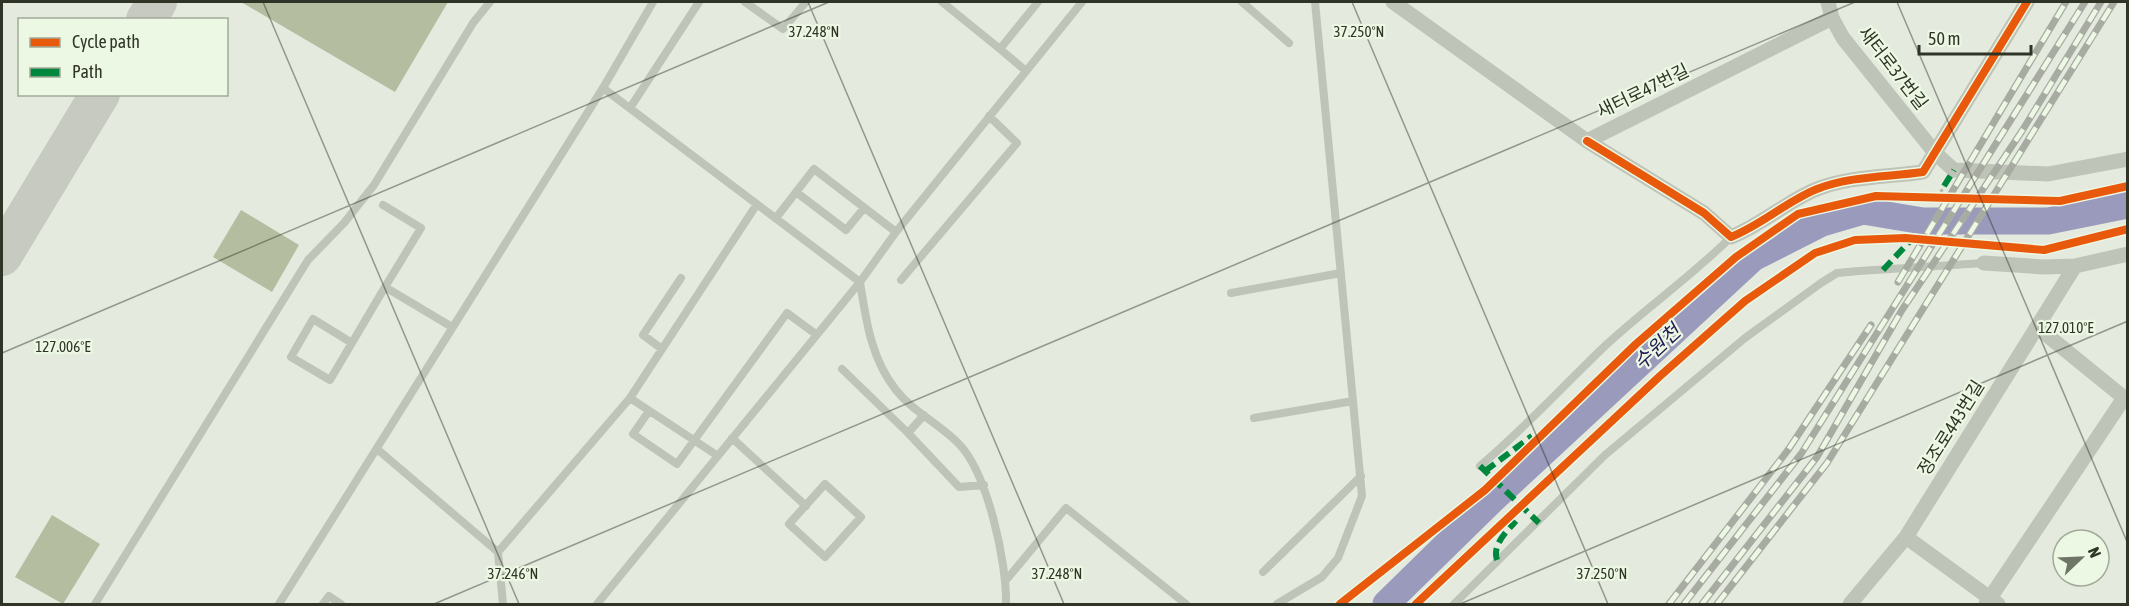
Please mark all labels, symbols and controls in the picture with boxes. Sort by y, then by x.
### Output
legend [18,18,228,96]
scale bar [1919,18,2032,56]
street label: 새터로37번길 [1854,22,1932,113]
text: 37.248°N [789,23,839,40]
text: 37.250°N [1334,23,1384,40]
text: 50 m [1928,28,1960,49]
text: Cycle path [72,31,140,52]
street label: 새터로47번길 [1593,59,1692,122]
text: Path [72,61,103,82]
water label: 수원천 [1629,318,1687,374]
text: 127.010°E [2038,319,2094,336]
text: 127.006°E [35,338,91,355]
street label: 정조로443번길 [1913,376,1988,479]
north arrow [2051,528,2111,588]
text: N [2085,544,2105,560]
text: 37.246°N [488,565,538,582]
text: 37.248°N [1032,565,1082,582]
text: 37.250°N [1577,565,1627,582]

